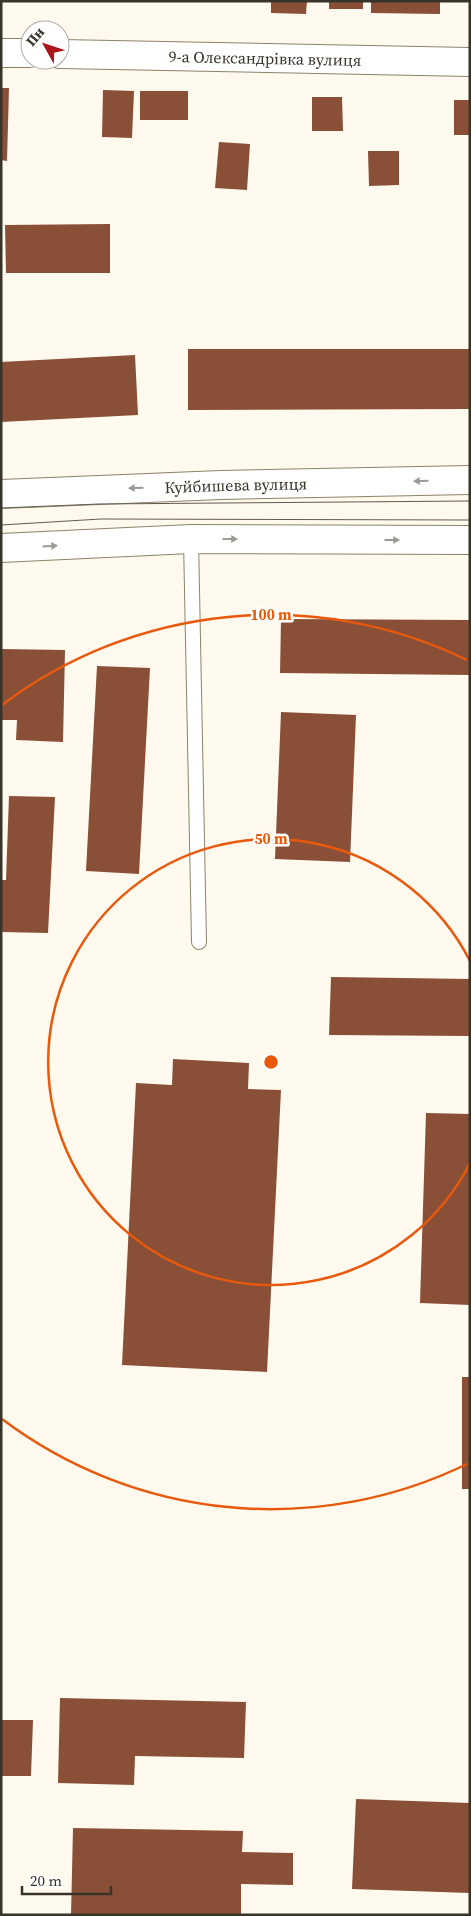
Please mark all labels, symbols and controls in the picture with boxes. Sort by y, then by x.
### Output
north arrow [20,20,70,70]
text: Пн [21,23,49,51]
street label: 9-а Олександрівка вулиця [168,45,362,71]
street label: Куйбишева вулиця [164,472,307,498]
one-way arrow [413,477,429,485]
one-way arrow [128,485,144,493]
one-way arrow [222,535,238,543]
one-way arrow [385,536,401,544]
one-way arrow [42,542,58,550]
text: 100 m [250,604,292,625]
text: 50 m [254,828,288,849]
centre of rings [262,1053,280,1071]
scale bar [22,1864,111,1896]
text: 20 m [30,1870,62,1891]

